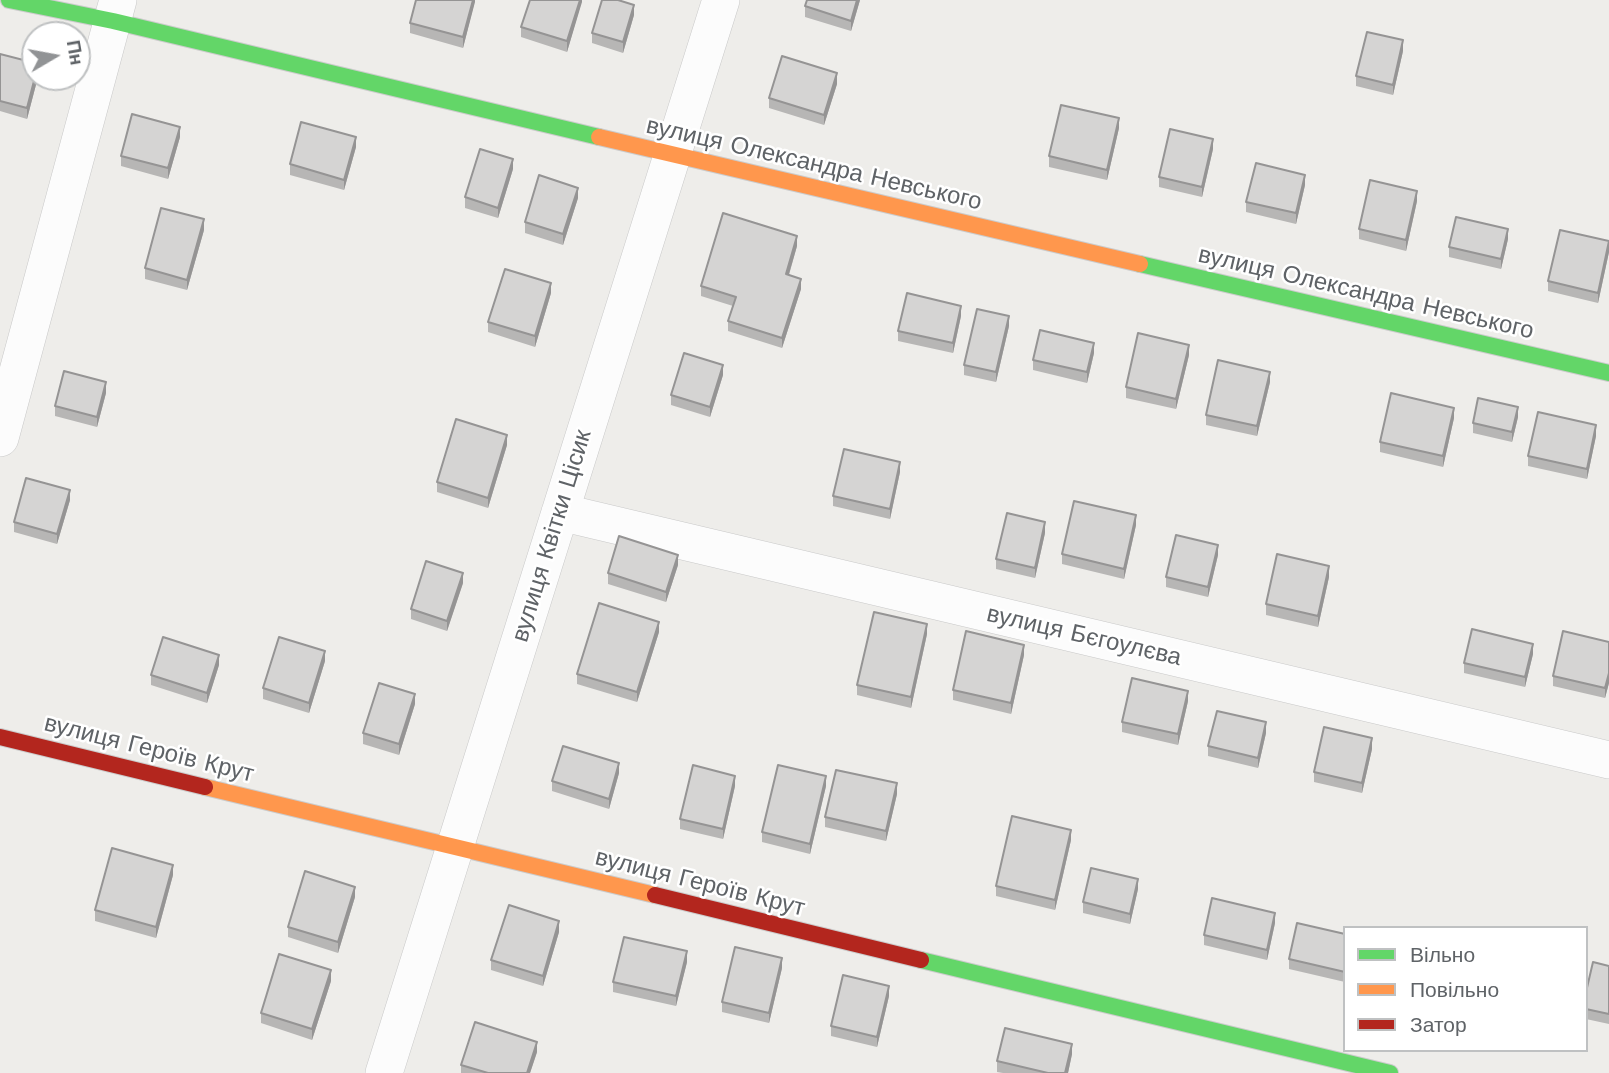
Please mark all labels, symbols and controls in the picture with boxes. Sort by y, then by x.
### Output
north arrow [21,21,91,91]
text: Пн [62,38,89,67]
street label: вулиця Олександра Невського [643,111,985,217]
street label: вулиця Олександра Невського [1195,240,1537,346]
street label: вулиця Квітки Цісик [506,427,598,645]
street label: вулиця Бєгоулєва [984,600,1184,672]
street label: вулиця Героїв Крут [41,709,257,789]
street label: вулиця Героїв Крут [592,843,808,923]
legend [1343,926,1588,1052]
text: Вільно [1410,942,1475,967]
text: Повільно [1410,977,1499,1002]
text: Затор [1410,1012,1467,1037]

